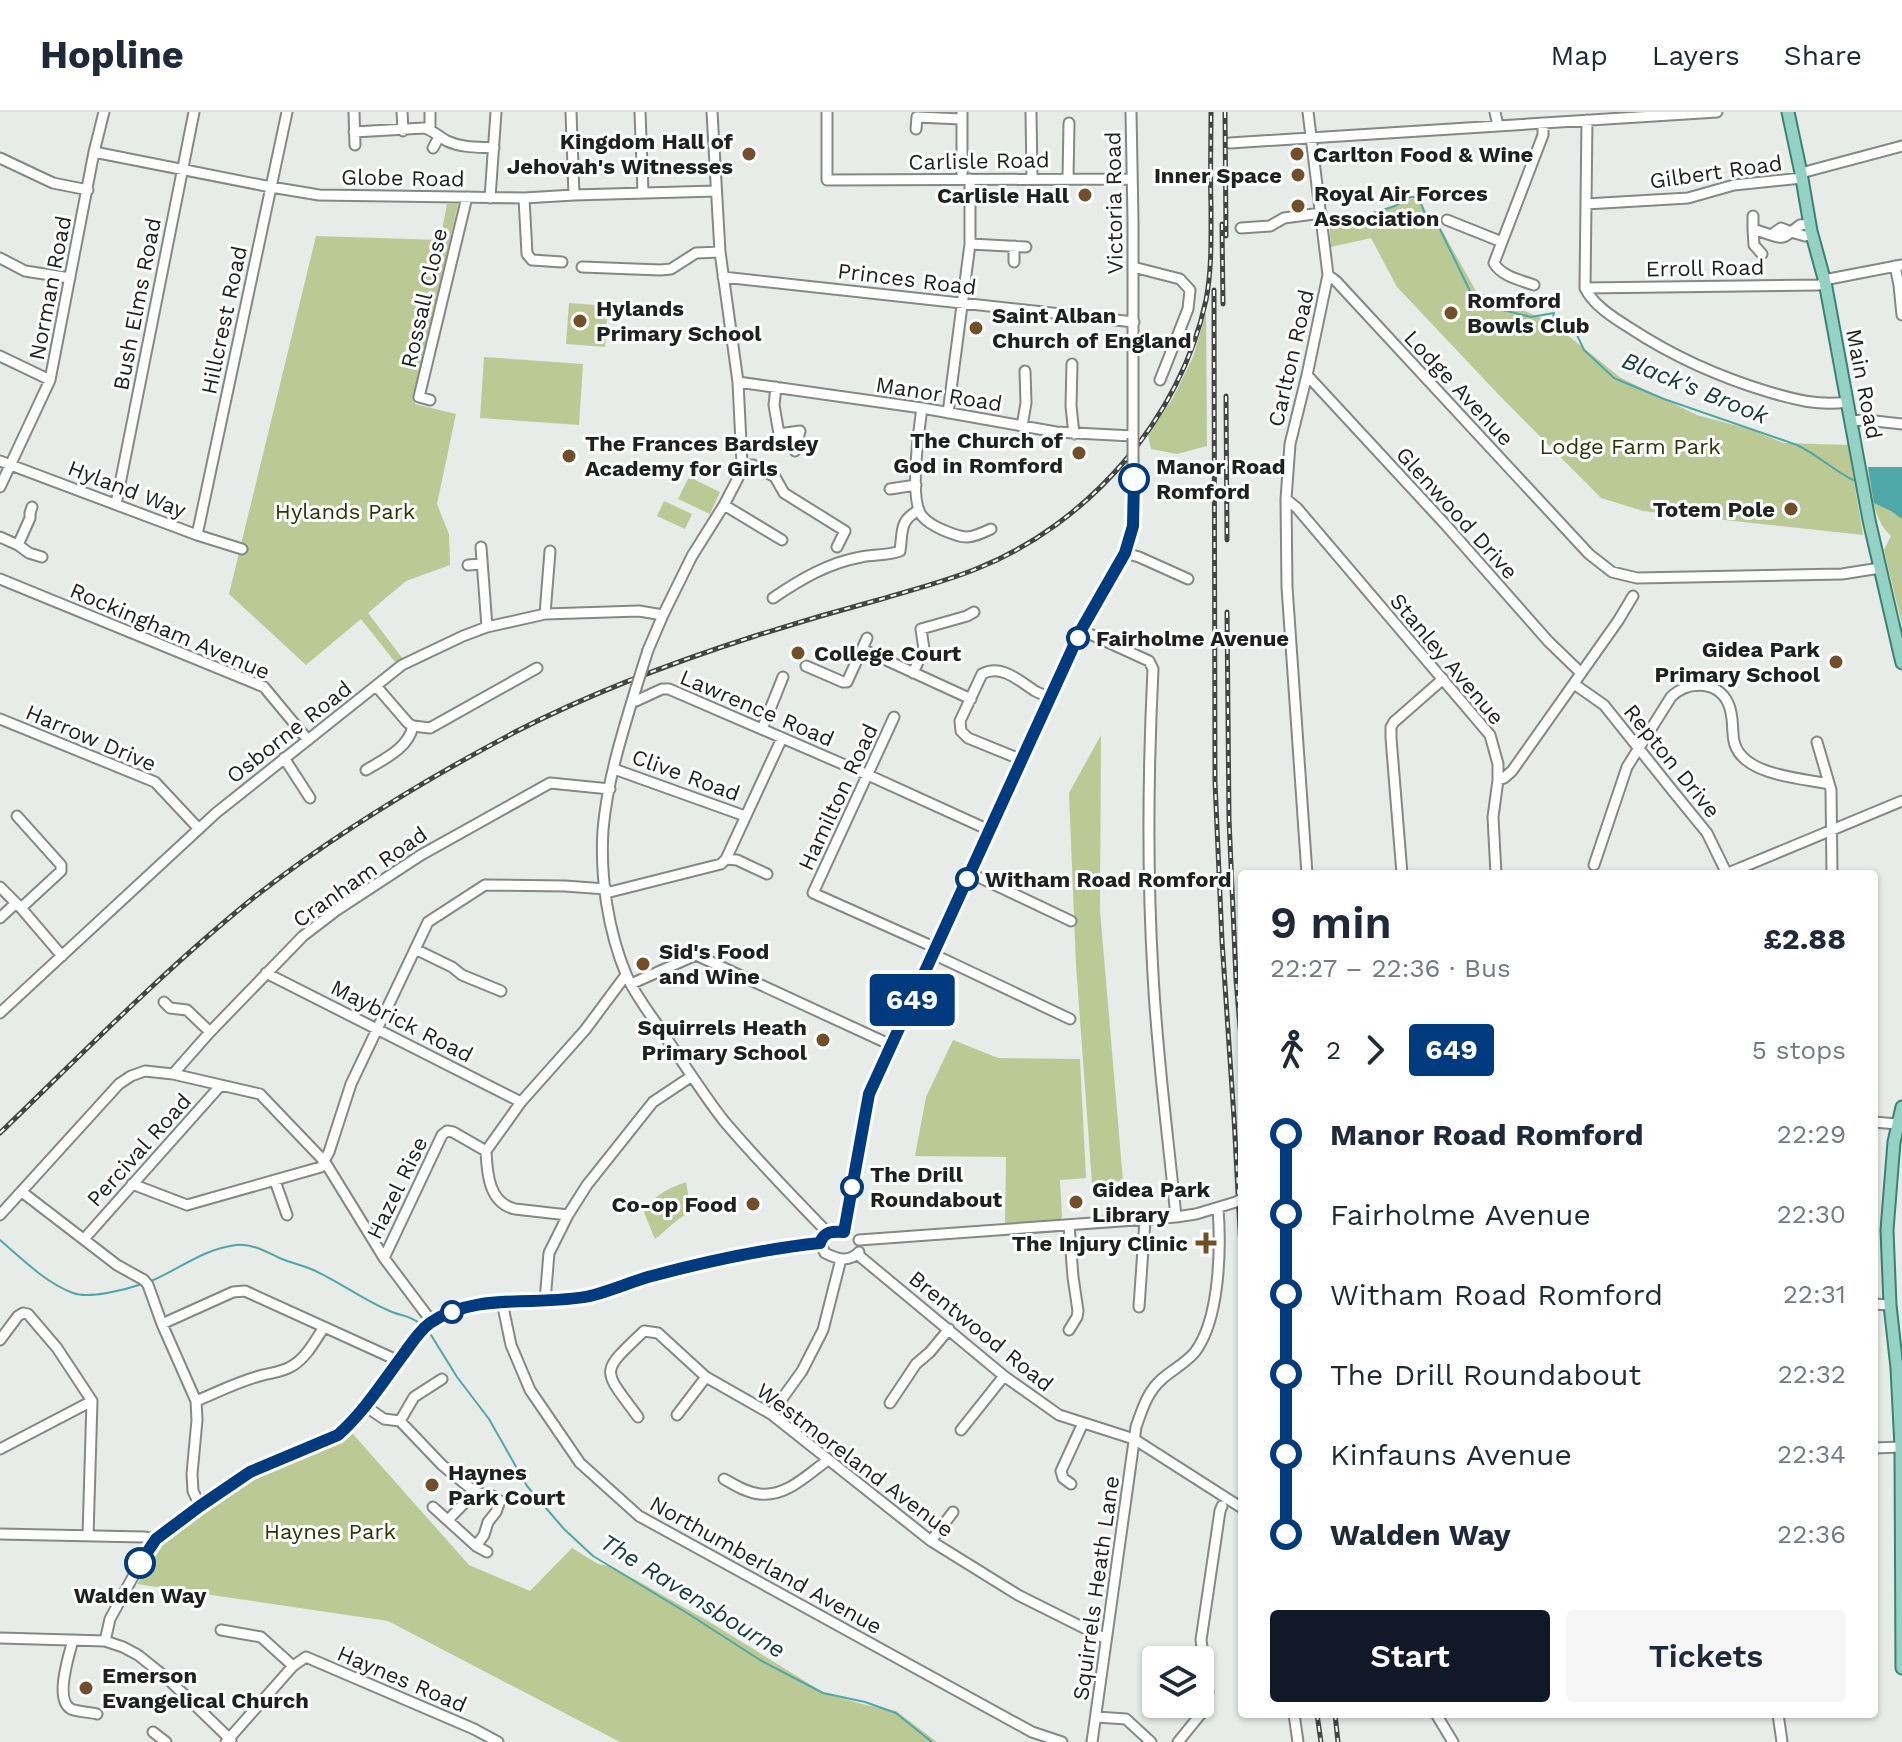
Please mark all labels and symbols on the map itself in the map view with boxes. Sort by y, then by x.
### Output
place label: Kingdom Hall of Jehovah's Witnesses [507,129,734,179]
street label: Victoria Road [1100,131,1128,275]
place label: Carlton Food & Wine [1313,142,1533,167]
marker: Kingdom Hall of Jehovah's Witnesses [740,145,758,163]
marker: Carlton Food & Wine [1288,145,1306,163]
street label: Carlisle Road [908,147,1050,175]
street label: Gilbert Road [1648,150,1784,194]
place label: Inner Space [1154,163,1282,188]
street label: Globe Road [341,164,465,192]
marker: Inner Space [1289,166,1307,184]
place label: Royal Air Forces Association [1314,181,1488,231]
place label: Carlisle Hall [937,183,1070,208]
marker: Carlisle Hall [1076,186,1094,204]
marker: Royal Air Forces Association [1289,197,1307,215]
street label: Norman Road [24,214,76,362]
street label: Bush Elms Road [108,216,166,392]
street label: Rossall Close [396,226,452,370]
street label: Hillcrest Road [196,243,252,397]
street label: Erroll Road [1645,254,1765,282]
street label: Princes Road [836,258,978,300]
street label: Carlton Road [1263,287,1319,429]
place label: Romford Bowls Club [1467,288,1590,338]
place label: Hylands Primary School [596,296,762,346]
place label: Saint Alban Church of England [992,303,1192,353]
marker: Romford Bowls Club [1442,304,1460,322]
marker: Hylands Primary School [571,312,589,330]
marker: Saint Alban Church of England [967,319,985,337]
street label: Lodge Avenue [1399,325,1519,451]
street label: Main Road [1841,327,1887,441]
water label: Black's Brook [1618,346,1773,430]
street label: Manor Road [874,372,1004,416]
place label: The Church of God in Romford [893,428,1064,478]
place label: The Frances Bardsley Academy for Girls [585,431,819,481]
park label: Lodge Farm Park [1539,434,1721,459]
street label: Glenwood Drive [1391,442,1523,584]
marker: The Church of God in Romford [1070,444,1088,462]
marker: The Frances Bardsley Academy for Girls [560,447,578,465]
place label: Manor Road Romford [1156,454,1285,504]
street label: Hyland Way [64,455,190,523]
marker: Manor Road Romford [1119,464,1149,494]
place label: Totem Pole [1653,497,1775,522]
park label: Hylands Park [275,499,415,524]
marker: Totem Pole [1782,500,1800,518]
street label: Rockingham Avenue [66,578,274,684]
street label: Stanley Avenue [1385,588,1509,730]
place label: Fairholme Avenue [1096,626,1289,651]
marker: Fairholme Avenue [1067,627,1089,649]
place label: Gidea Park Primary School [1654,637,1821,687]
place label: College Court [814,641,962,666]
marker: College Court [789,644,807,662]
marker: Gidea Park Primary School [1827,653,1845,671]
street label: Lawrence Road [676,664,838,752]
street label: Osborne Road [222,675,356,789]
street label: Harrow Drive [22,699,160,777]
street label: Repton Drive [1619,699,1725,823]
street label: Hamilton Road [793,720,883,874]
street label: Clive Road [629,744,743,806]
street label: Cranham Road [288,821,432,933]
place label: Witham Road Romford [985,867,1232,892]
marker: Witham Road Romford [956,868,978,890]
place label: Sid's Food and Wine [659,939,769,989]
marker: Sid's Food and Wine [634,955,652,973]
street label: Maybrick Road [327,974,477,1068]
line badge: 649 [866,974,958,1026]
place label: Squirrels Heath Primary School [637,1015,808,1065]
marker: Squirrels Heath Primary School [814,1031,832,1049]
street label: Percival Road [82,1088,196,1212]
street label: Hazel Rise [361,1133,433,1243]
place label: The Drill Roundabout [870,1162,1003,1212]
marker: The Drill Roundabout [841,1176,863,1198]
place label: Gidea Park Library [1092,1177,1211,1227]
place label: Co-op Food [611,1192,737,1217]
marker: Gidea Park Library [1067,1193,1085,1211]
marker: Co-op Food [744,1195,762,1213]
place label: The Injury Clinic [1012,1231,1188,1256]
marker: The Injury Clinic [1195,1232,1217,1254]
street label: Brentwood Road [904,1265,1058,1397]
unlabelled marker [441,1301,463,1323]
street label: Westmoreland Avenue [751,1378,959,1542]
place label: Haynes Park Court [448,1460,566,1510]
street label: Squirrels Heath Lane [1068,1474,1124,1702]
marker: Haynes Park Court [423,1476,441,1494]
street label: Northumberland Avenue [646,1491,886,1639]
park label: Haynes Park [264,1519,396,1544]
water label: The Ravensbourne [595,1528,791,1664]
marker: Walden Way [125,1548,155,1578]
place label: Walden Way [74,1583,207,1608]
street label: Haynes Road [333,1640,471,1718]
place label: Emerson Evangelical Church [102,1663,309,1713]
marker: Emerson Evangelical Church [77,1679,95,1697]

